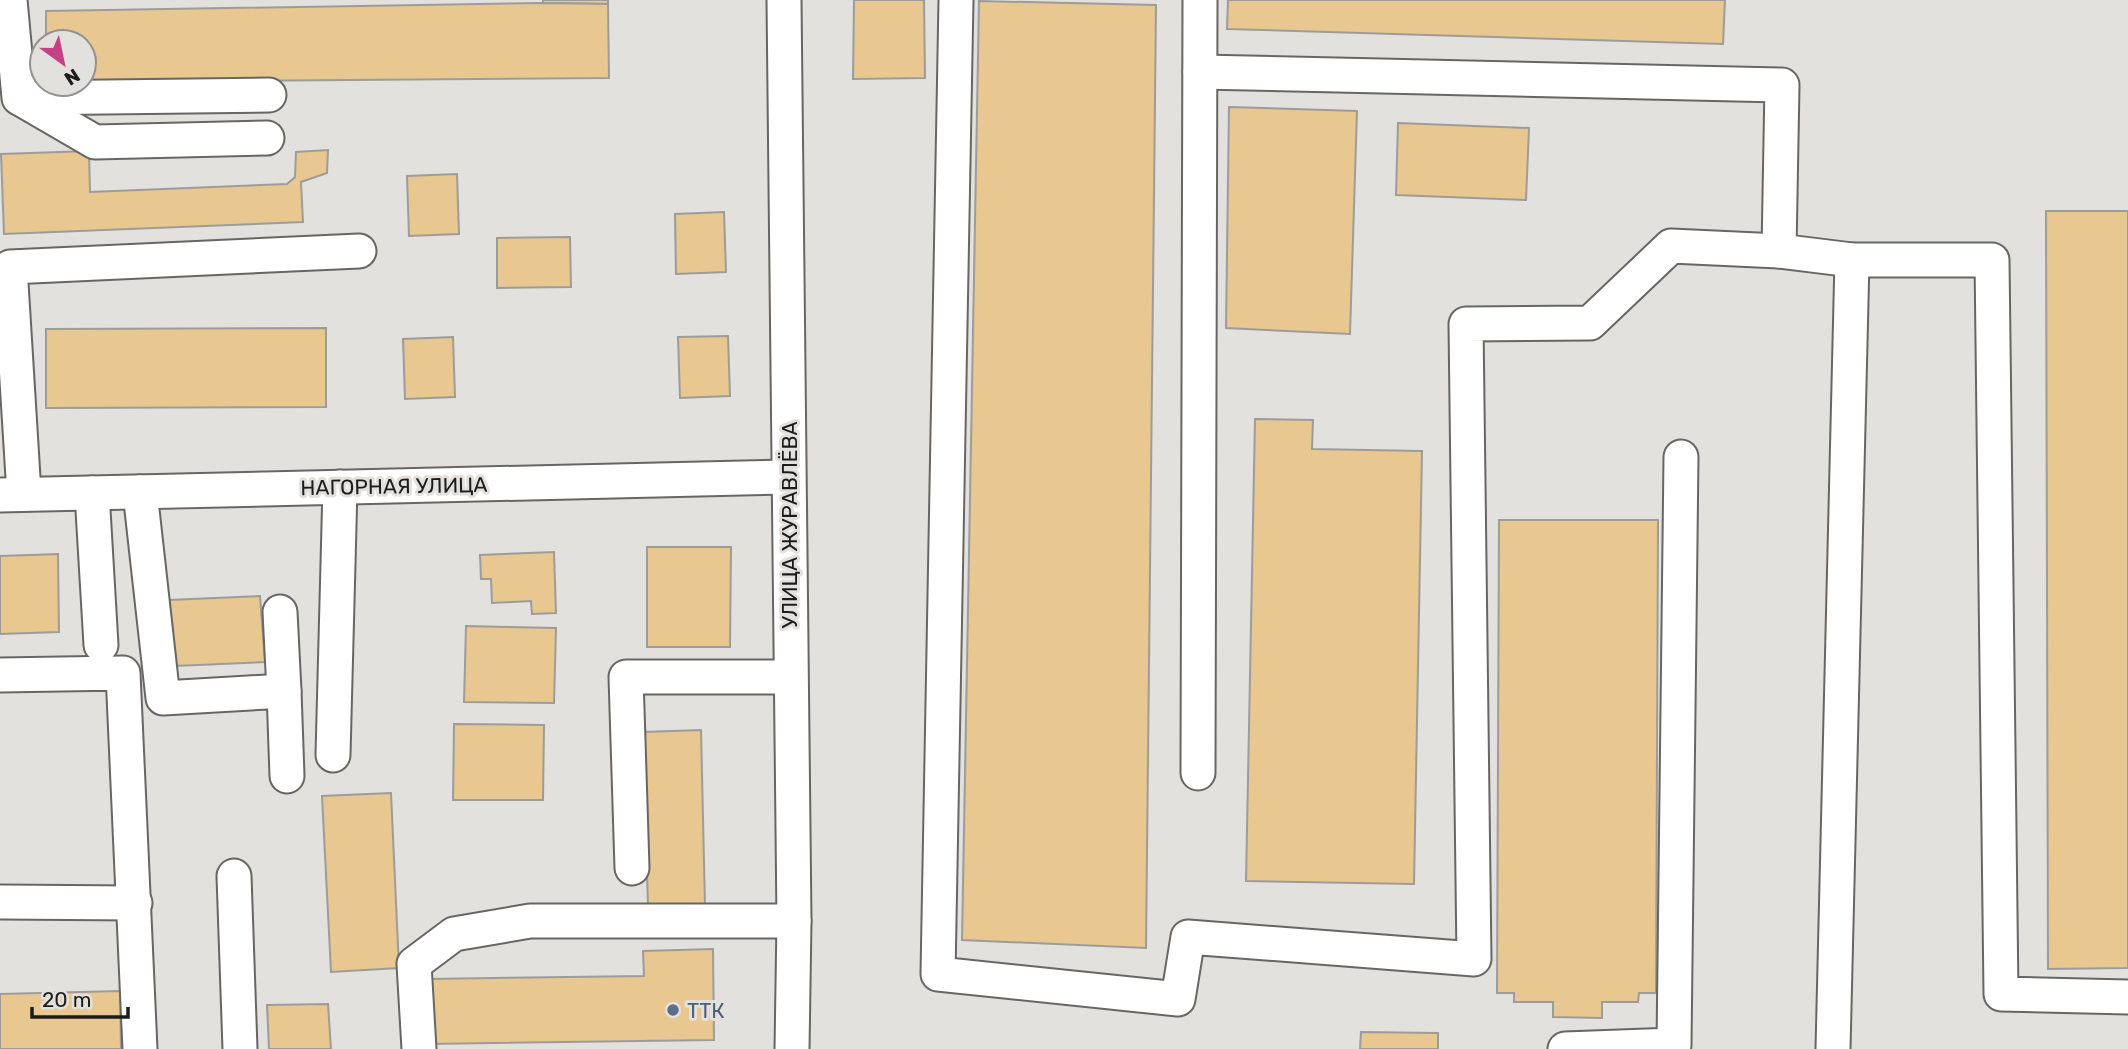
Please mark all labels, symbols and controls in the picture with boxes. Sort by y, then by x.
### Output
north arrow [28,28,98,98]
text: N [60,63,84,90]
street label: УЛИЦА ЖУРАВЛЁВА [777,421,802,629]
street label: НАГОРНАЯ УЛИЦА [300,472,488,500]
scale bar [32,976,128,1020]
text: 20 m [42,987,91,1012]
place label: ТТК [687,998,725,1023]
marker: ТТК [665,1002,681,1018]

